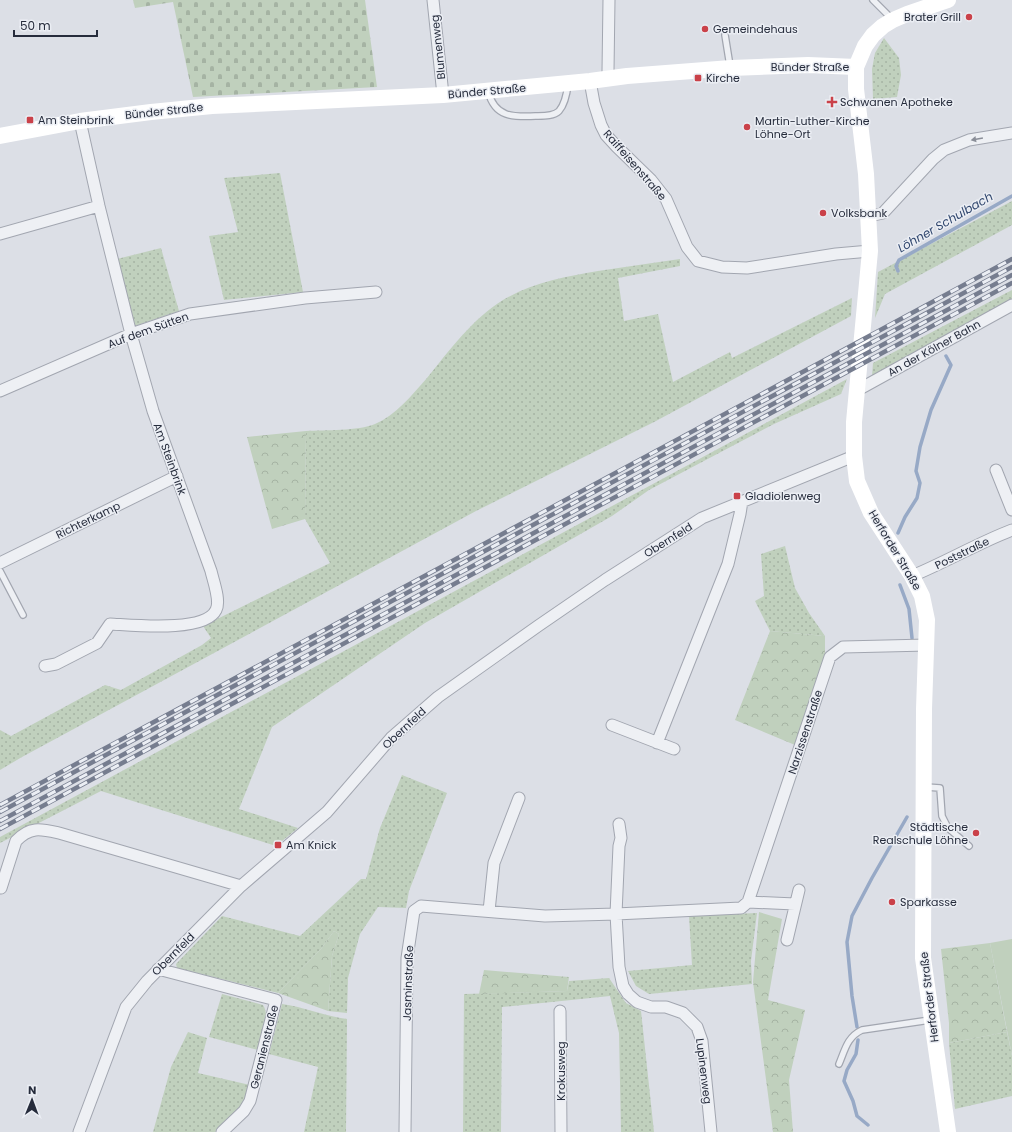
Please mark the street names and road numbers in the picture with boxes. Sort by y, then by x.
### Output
street label: Blumenweg [427,14,449,80]
street label: Bünder Straße [771,59,849,75]
street label: Bünder Straße [447,80,527,102]
street label: Bünder Straße [124,99,204,123]
street label: Raiffeisenstraße [600,126,670,204]
street label: Auf dem Sütten [105,308,191,352]
street label: An der Kölner Bahn [885,316,983,380]
street label: Am Steinbrink [150,421,191,498]
street label: Richterkamp [53,497,123,543]
street label: Herforder Straße [865,507,925,593]
street label: Obernfeld [641,519,695,561]
street label: Poststraße [932,533,992,573]
street label: Narzissenstraße [784,688,826,776]
street label: Obernfeld [379,704,429,752]
street label: Obernfeld [148,929,198,979]
street label: Jasminstraße [399,945,417,1021]
street label: Herforder Straße [915,951,942,1043]
street label: Geranienstraße [246,1003,282,1091]
street label: Lupinenweg [692,1037,716,1105]
street label: Krokusweg [553,1041,569,1101]

